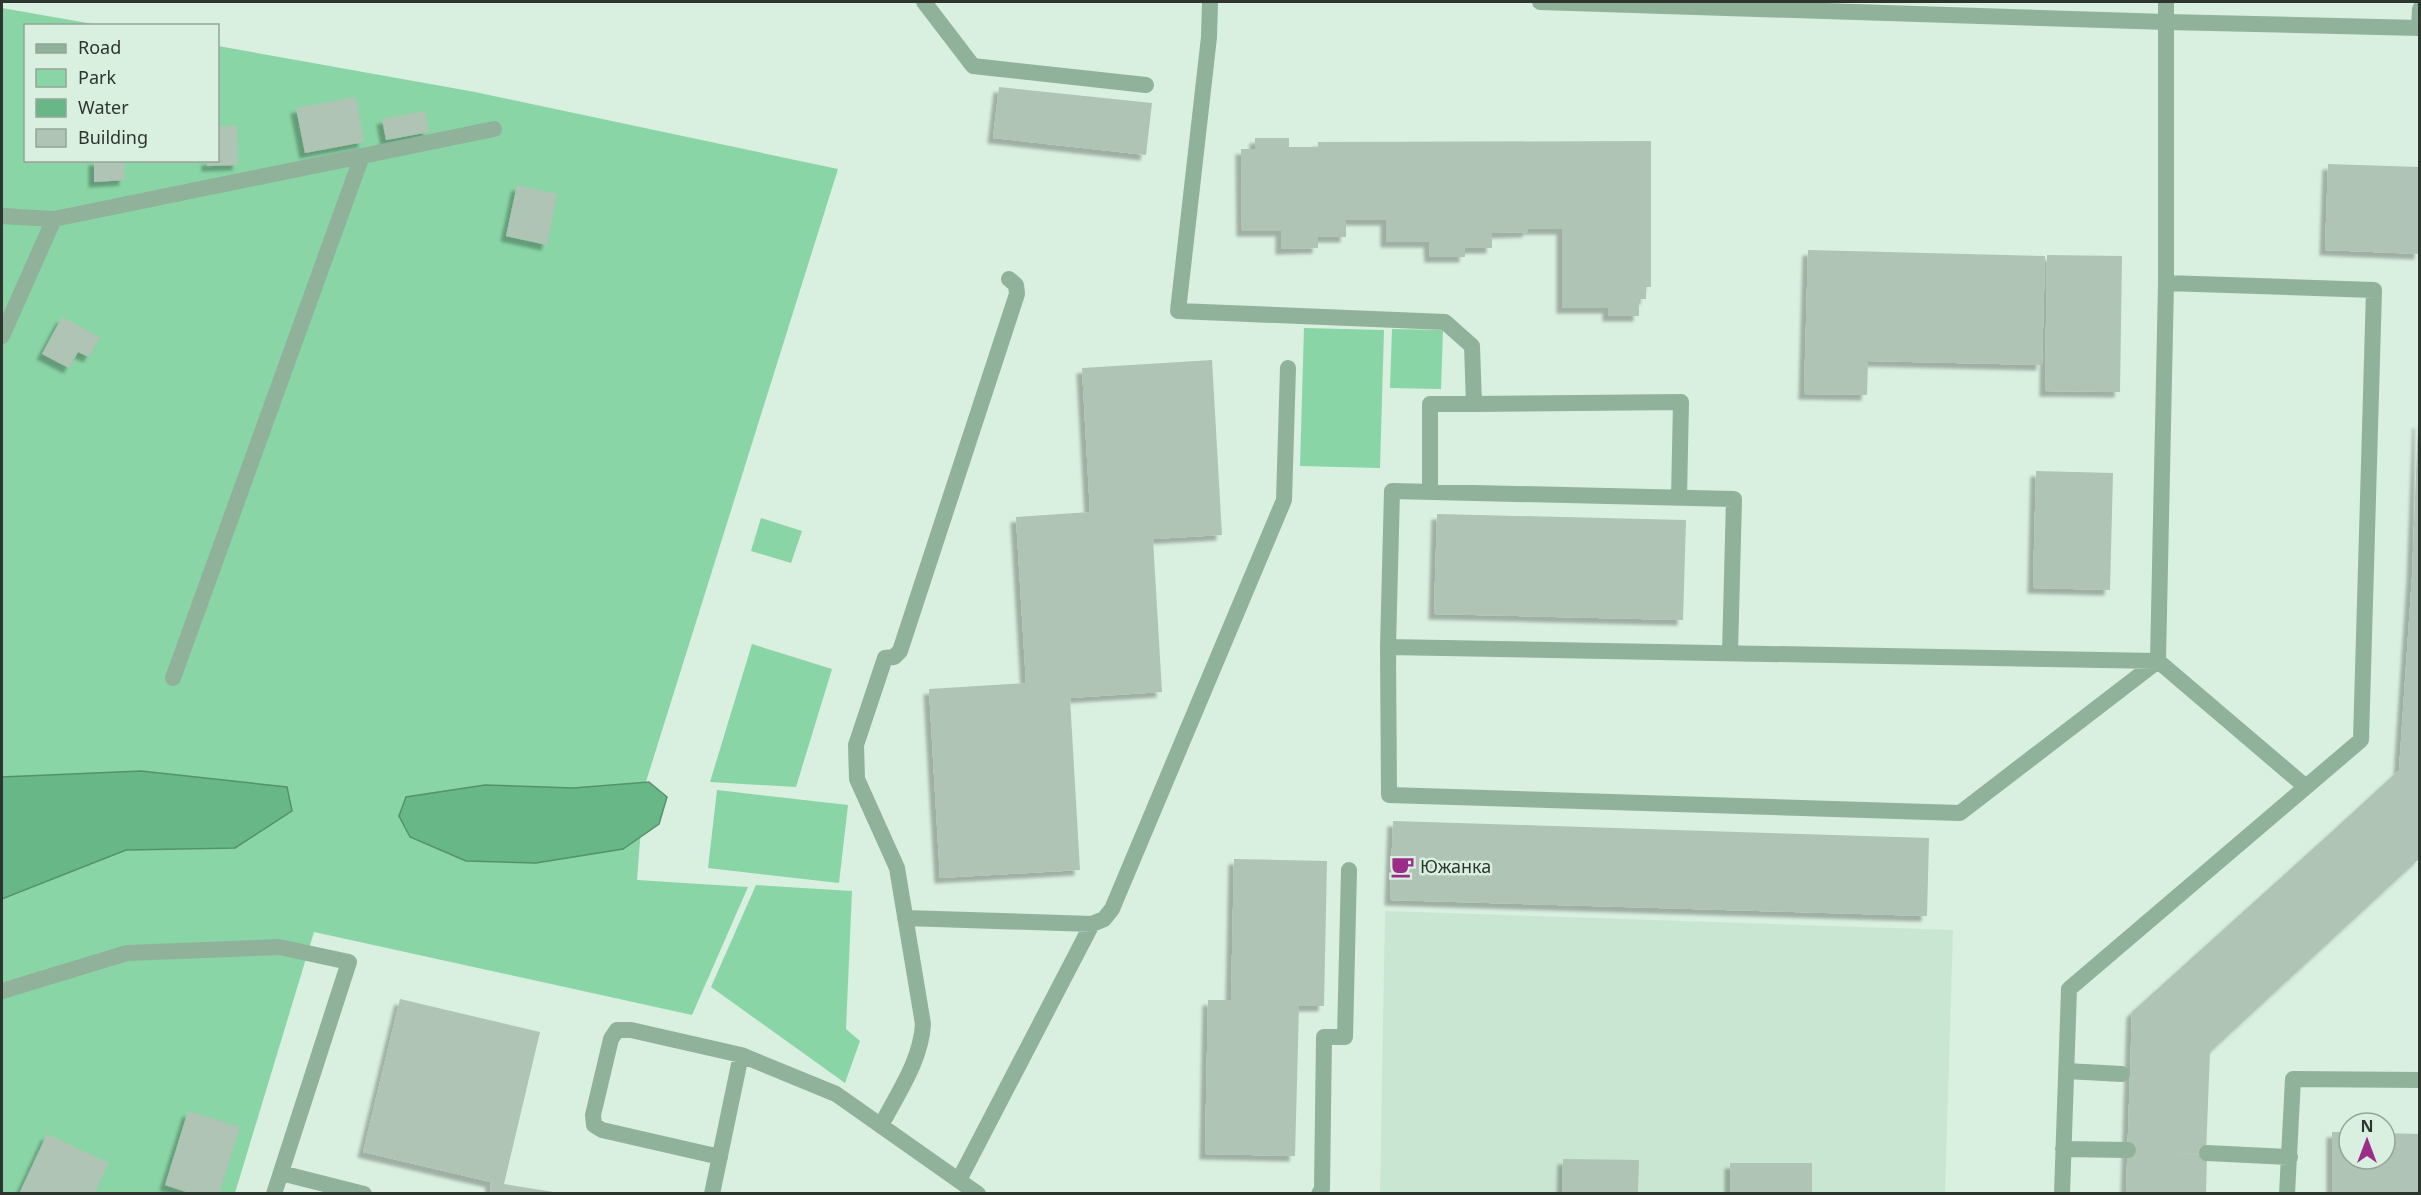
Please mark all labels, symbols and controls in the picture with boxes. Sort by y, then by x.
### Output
legend [24,24,219,162]
text: Road [78,35,121,59]
text: Park [78,65,116,89]
text: Water [78,95,129,119]
text: Building [78,125,148,149]
cafe icon: Южанка [1389,853,1415,879]
place label: Южанка [1420,854,1491,878]
north arrow [2337,1111,2397,1171]
text: N [2360,1115,2374,1137]

